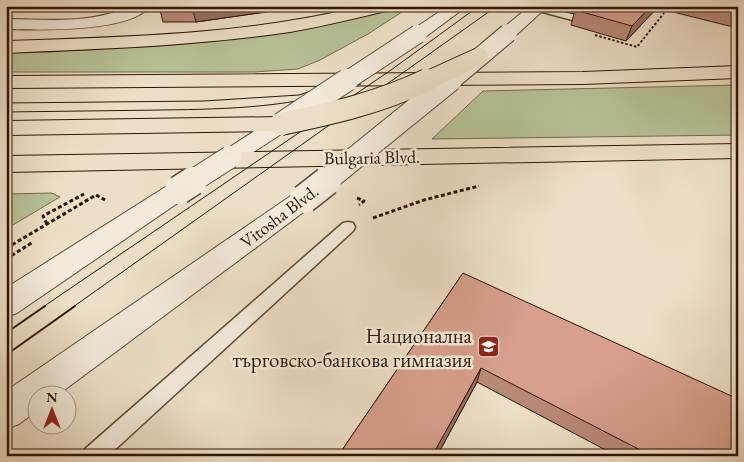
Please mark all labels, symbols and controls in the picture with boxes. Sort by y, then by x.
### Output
street label: Bulgaria Blvd. [324,145,420,169]
street label: Vitosha Blvd. [235,179,323,253]
place label: Национална търговско-банкова гимназия [232,322,473,373]
school or university icon: Национална търговско-банкова гимназия [476,335,500,359]
north arrow [28,384,78,434]
text: N [46,388,58,406]

